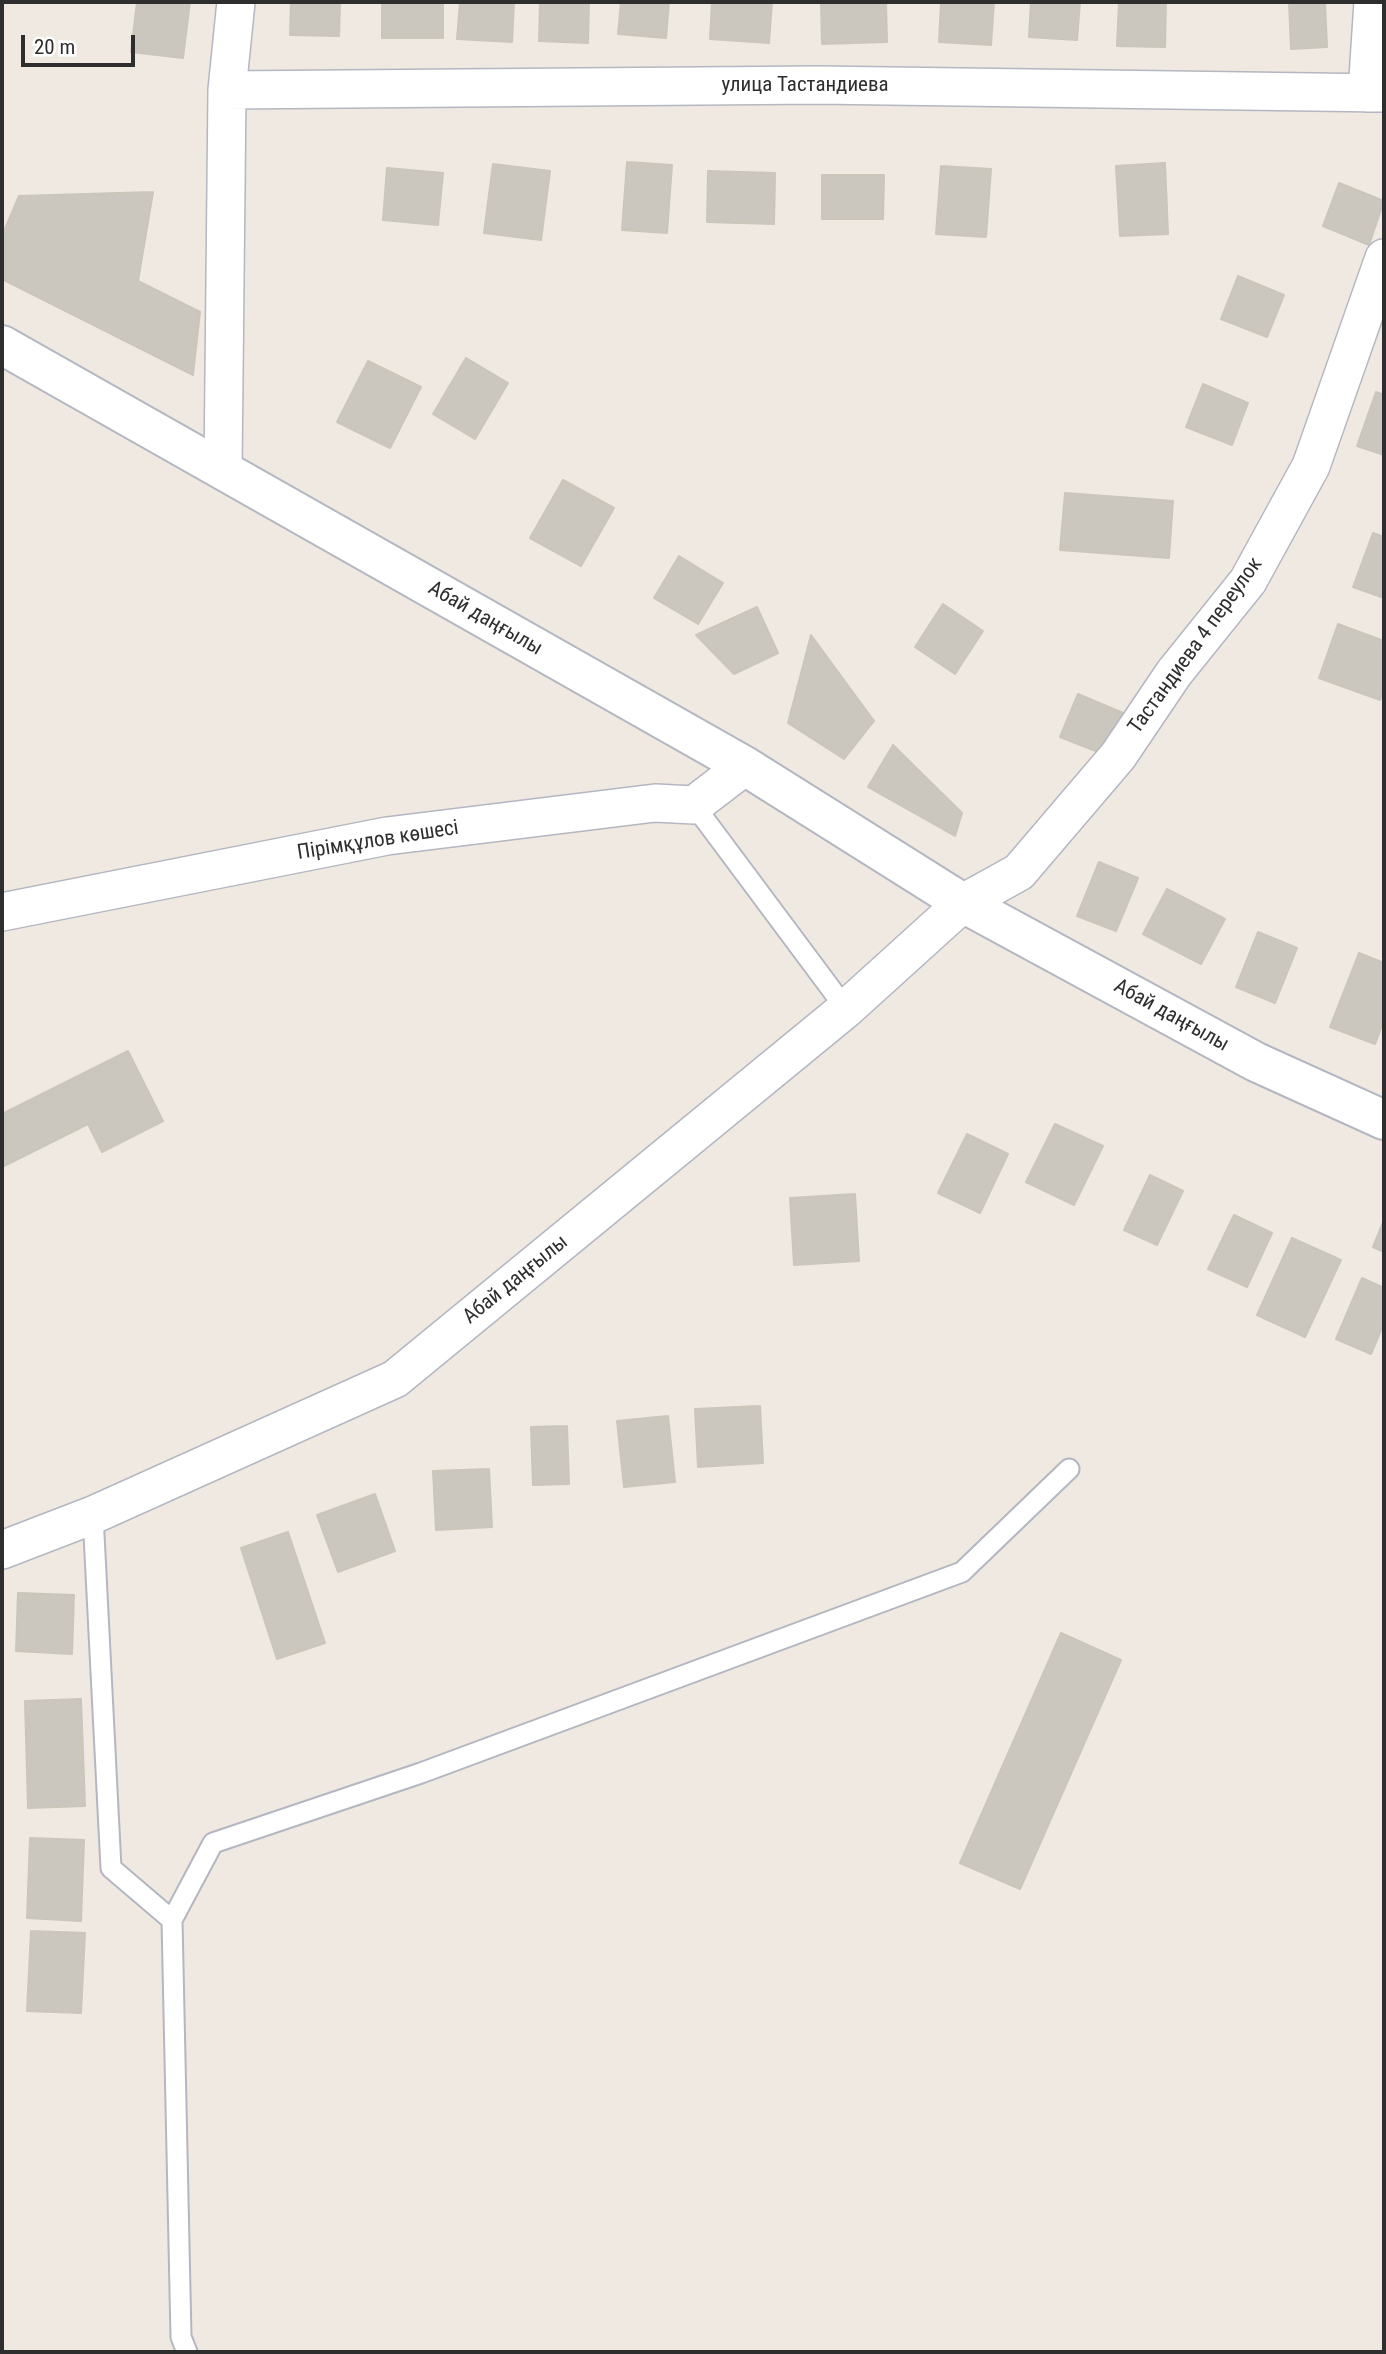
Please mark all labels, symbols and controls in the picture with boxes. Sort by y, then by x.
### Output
scale bar [24,21,138,65]
text: 20 m [34,35,75,59]
street label: улица Тастандиева [721,73,889,99]
street label: Тастандиева 4 переулок [1124,553,1268,739]
street label: Абай даңғылы [423,576,547,662]
street label: Пірімқұлов көшесі [295,816,461,866]
street label: Абай даңғылы [1109,974,1233,1058]
street label: Абай даңғылы [458,1230,574,1330]

